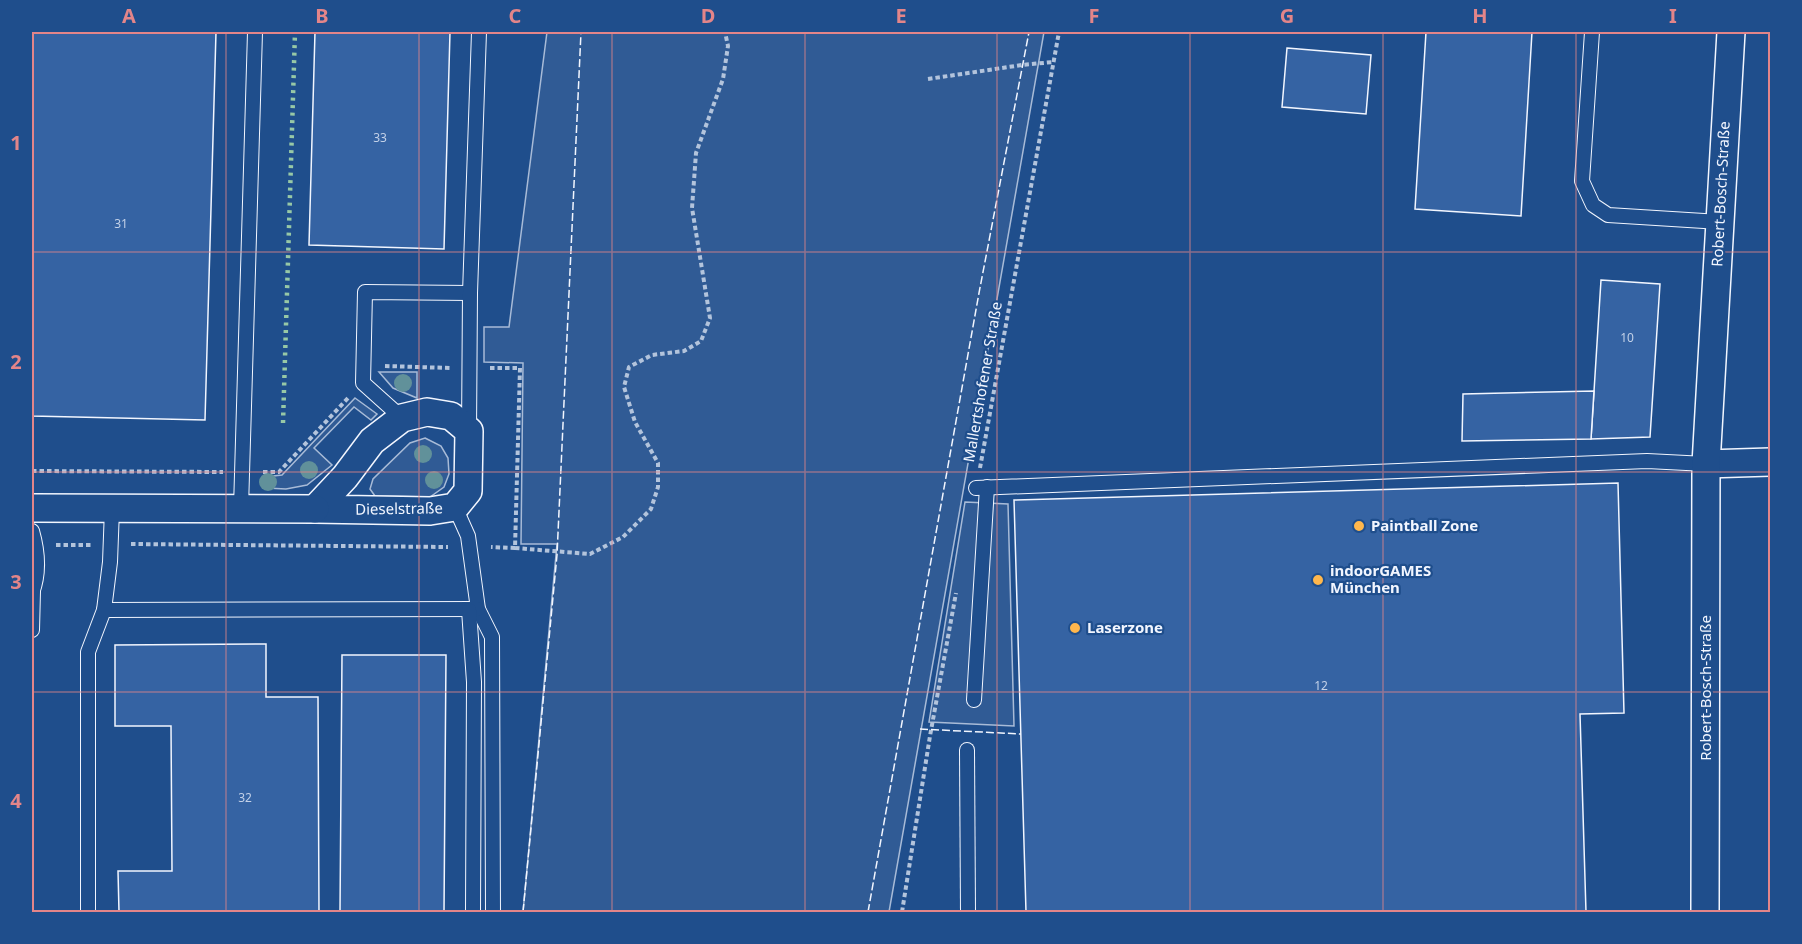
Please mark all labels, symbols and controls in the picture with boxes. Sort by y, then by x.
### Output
text: A [122,2,136,29]
text: B [315,2,329,29]
text: C [509,2,522,29]
text: D [701,2,715,29]
text: E [895,2,907,29]
text: F [1089,2,1099,29]
text: G [1280,2,1294,29]
text: H [1472,2,1488,29]
text: I [1669,2,1677,29]
street label: Robert-Bosch-Straße [1706,121,1734,267]
text: 1 [10,129,22,156]
house number: 33 [373,129,387,146]
house number: 31 [114,215,128,232]
street label: Mallertshofener Straße [958,300,1006,464]
house number: 10 [1620,329,1634,346]
text: 2 [10,348,22,375]
street label: Dieselstraße [355,497,443,519]
place label: Paintball Zone [1371,515,1478,535]
marker: Paintball Zone [1352,519,1366,533]
place label: indoorGAMES München [1330,560,1431,597]
text: 3 [10,568,22,595]
marker: indoorGAMES München [1311,573,1325,587]
street label: Robert-Bosch-Straße [1695,615,1715,761]
place label: Laserzone [1087,617,1163,637]
marker: Laserzone [1068,621,1082,635]
house number: 12 [1314,677,1328,694]
text: 4 [10,787,22,814]
house number: 32 [238,789,252,806]

